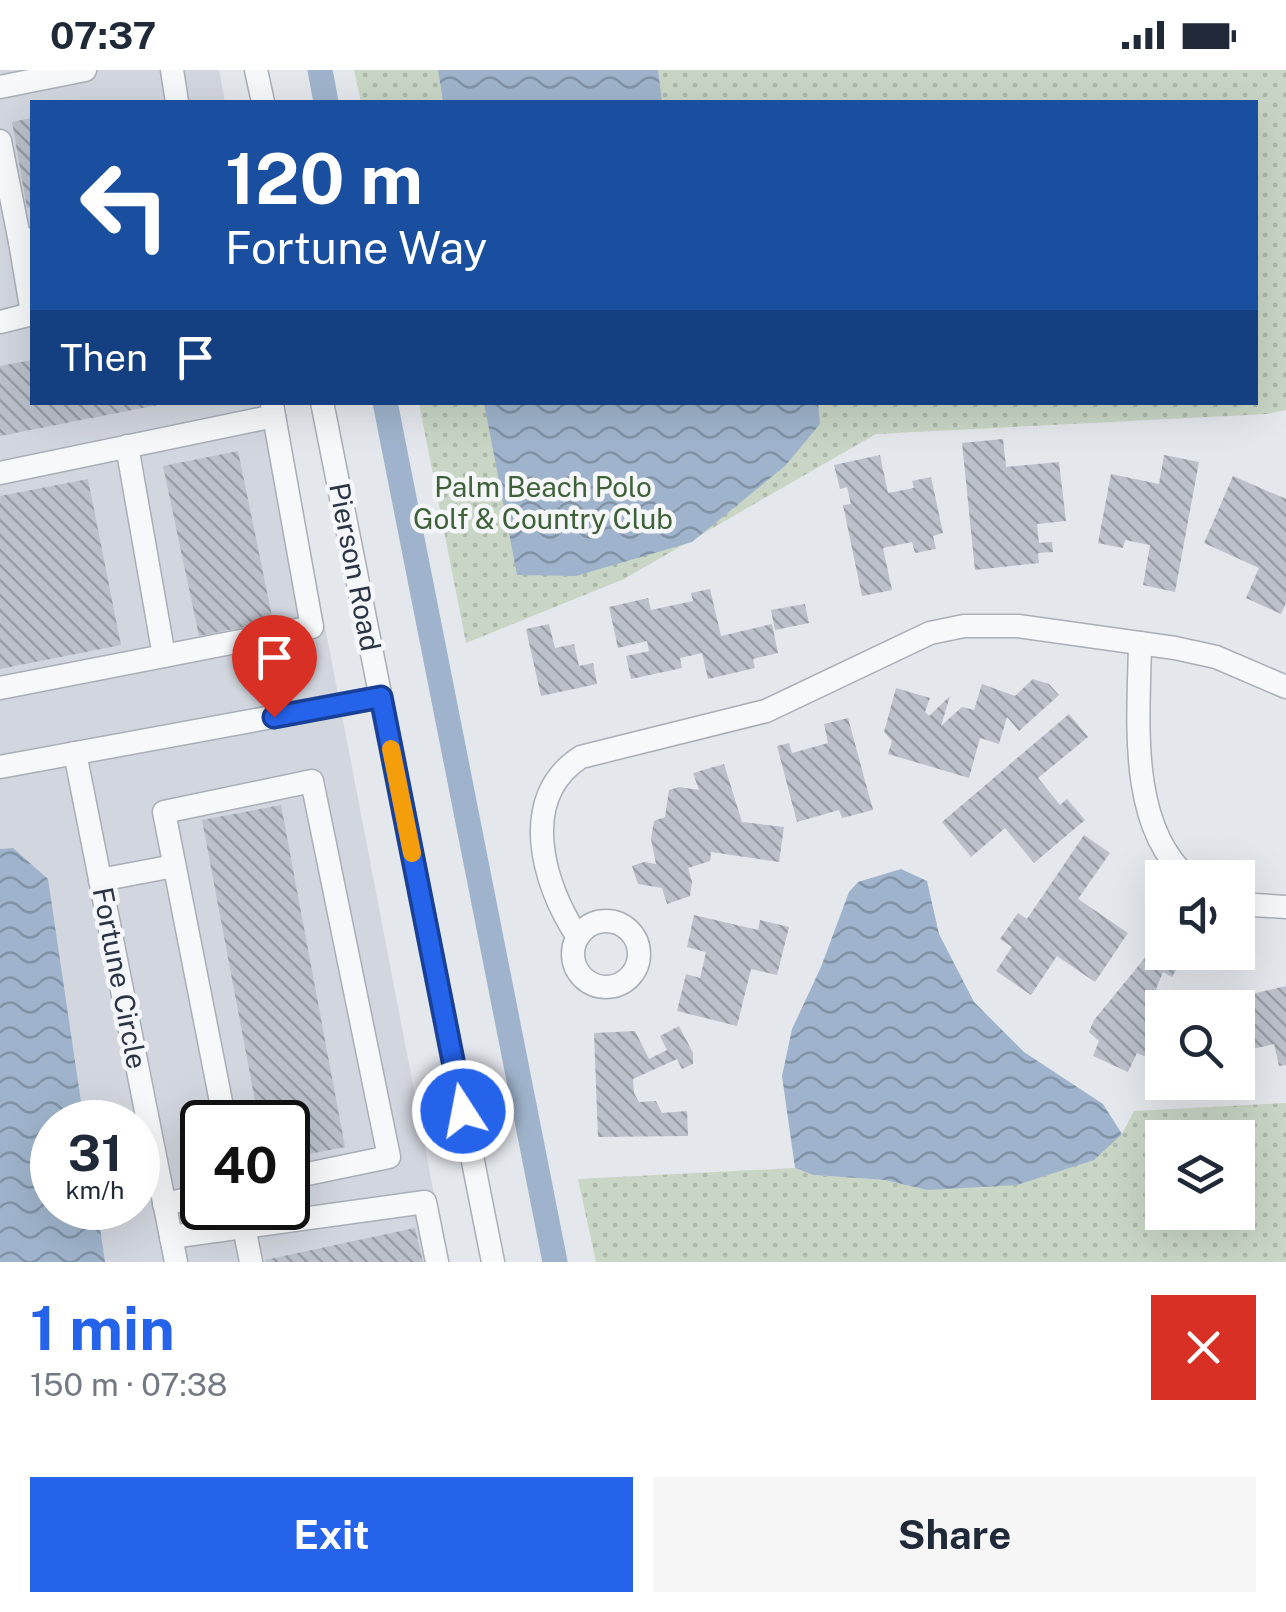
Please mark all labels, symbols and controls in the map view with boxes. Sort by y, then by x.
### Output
text: 07:37 [50,13,156,58]
text: 120 m [225,137,423,220]
icon: left [60,140,190,270]
text: Fortune Way [225,221,487,274]
icon: arrive [168,330,223,385]
text: Then [60,335,148,380]
park label: Palm Beach Polo Golf & Country Club [413,470,673,535]
street label: Pierson Road [323,480,388,654]
pin [232,615,317,718]
icon: arrive [247,630,302,685]
map controls [1145,860,1255,1230]
button: sound [1145,860,1255,970]
street label: Fortune Circle [87,884,154,1071]
button: search [1145,990,1255,1100]
position arrow [411,1059,515,1163]
speed limit sign: 40 [180,1100,310,1230]
button: layers [1145,1120,1255,1230]
text: 31 [68,1123,122,1182]
text: km/h [66,1175,124,1205]
text: 1 min [30,1293,175,1364]
button: close [1151,1295,1256,1400]
text: 150 m · 07:38 [30,1366,227,1403]
button: Exit [30,1477,633,1592]
button: Share [653,1477,1256,1592]

